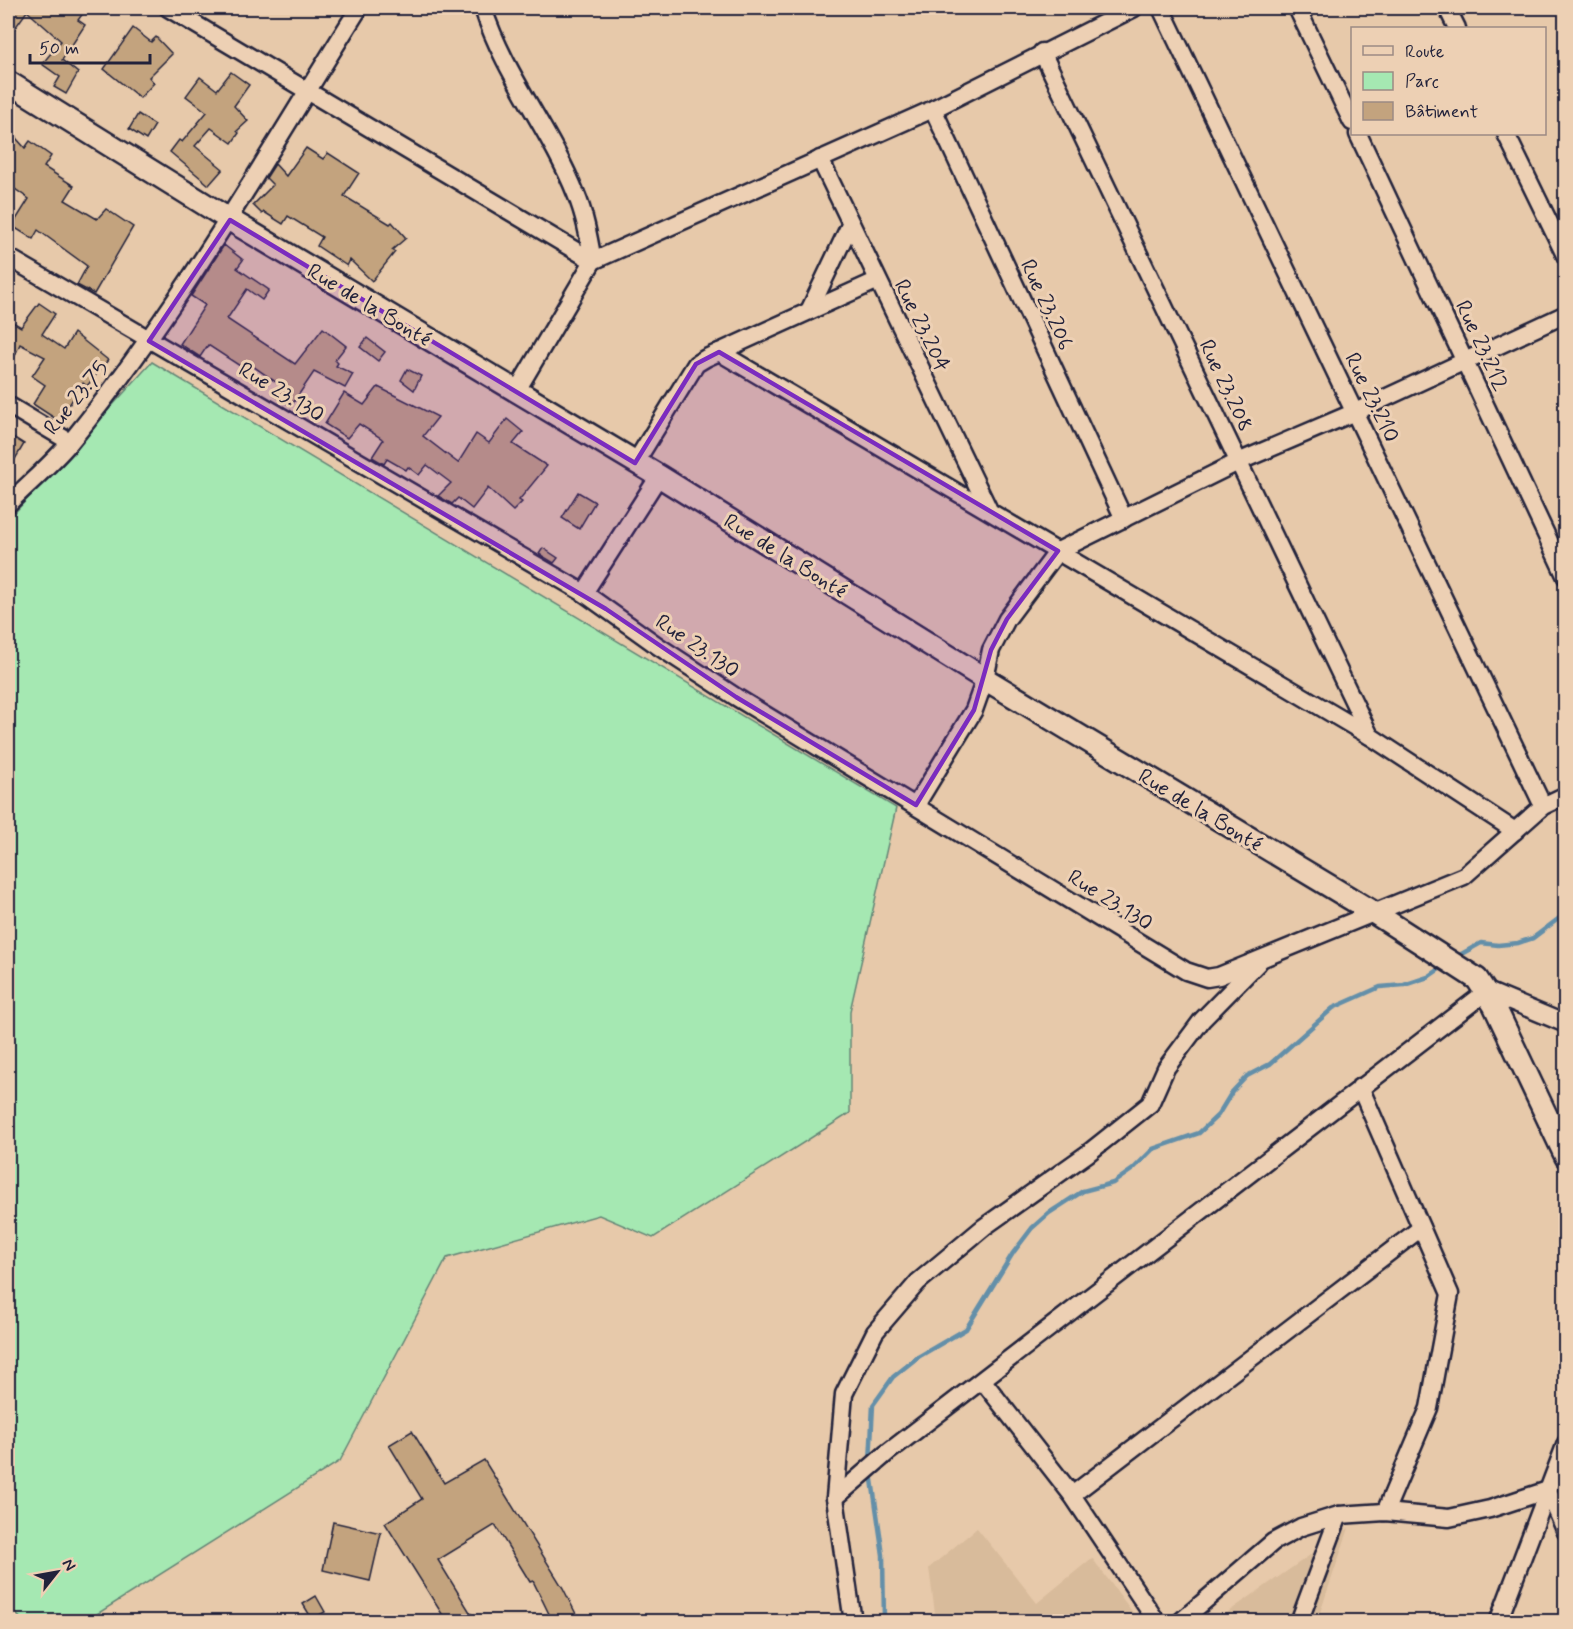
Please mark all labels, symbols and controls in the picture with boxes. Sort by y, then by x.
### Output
scale bar [30,27,150,65]
legend [1351,27,1546,135]
text: 50 m [39,37,79,61]
text: Route [1405,40,1444,64]
text: Parc [1405,70,1439,94]
text: Bâtiment [1405,100,1478,124]
street label: Rue 23.206 [1013,255,1079,355]
street label: Rue de la Bonté [302,258,436,354]
street label: Rue 23.204 [887,275,956,377]
street label: Rue 23.212 [1448,296,1514,396]
street label: Rue 23.208 [1192,335,1259,436]
street label: Rue 23.210 [1337,348,1405,447]
street label: Rue 23.75 [38,355,115,441]
street label: Rue 23.130 [233,356,329,429]
street label: Rue de la Bonté [718,508,852,606]
street label: Rue 23.130 [649,608,744,685]
street label: Rue de la Bonté [1133,763,1267,859]
street label: Rue 23.130 [1062,863,1158,938]
north arrow [27,1542,87,1602]
text: N [57,1555,80,1575]

